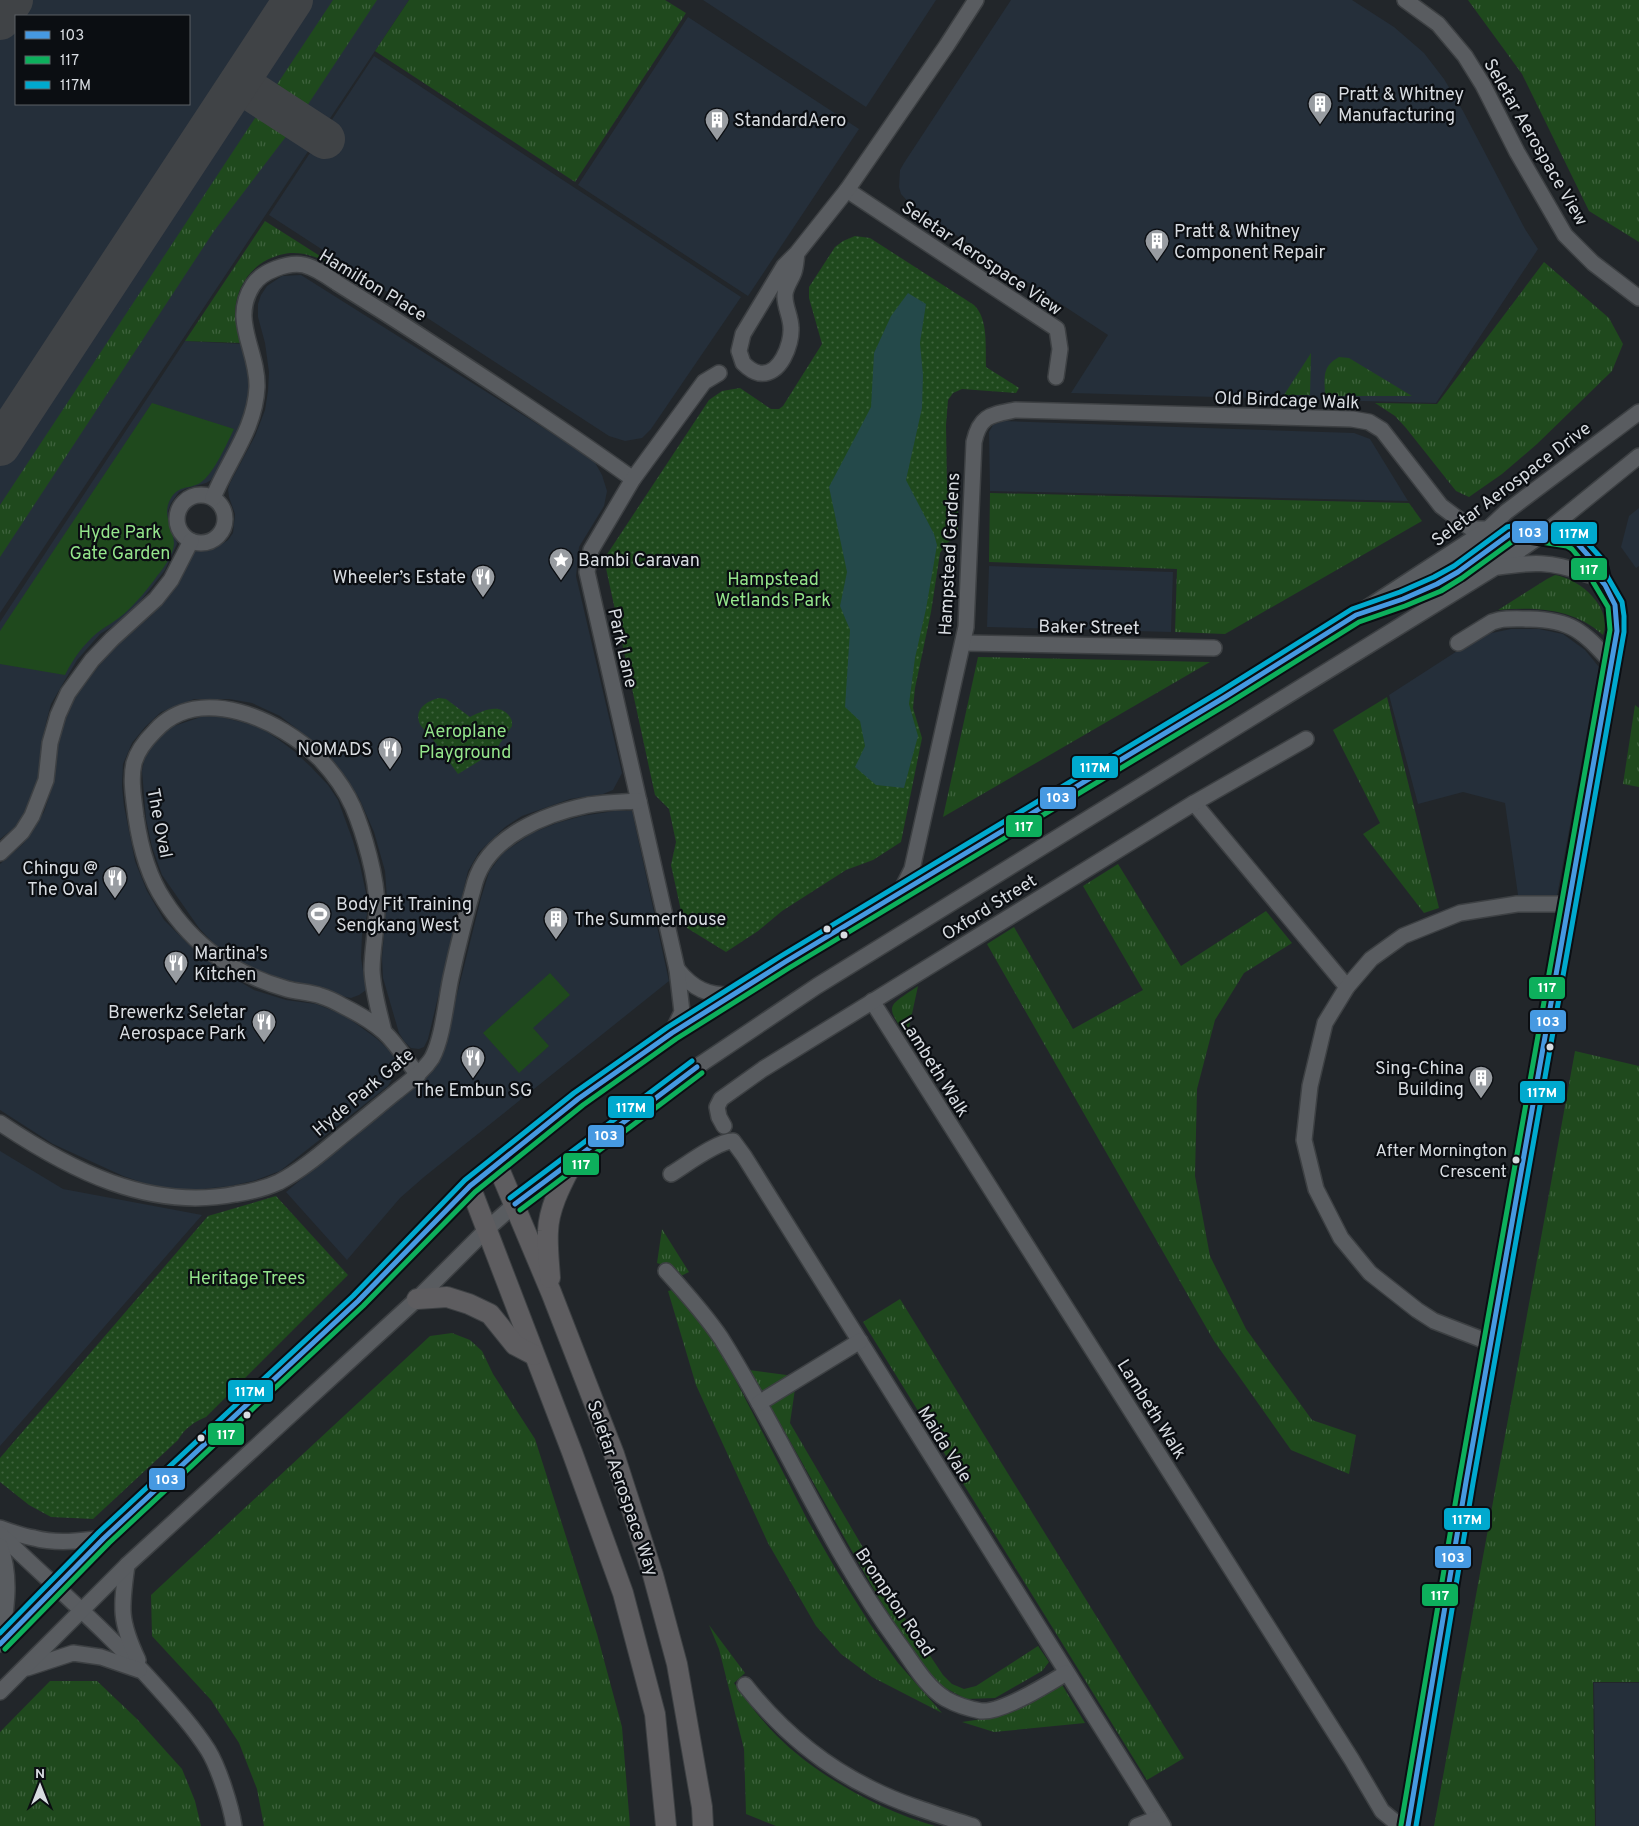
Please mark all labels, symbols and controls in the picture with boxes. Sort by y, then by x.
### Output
legend [15,15,190,105]
text: 103 [60,27,84,46]
text: 117 [60,52,79,71]
street label: Seletar Aerospace View [1477,55,1592,231]
text: 117M [60,77,91,96]
place label: Pratt & Whitney Manufacturing [1338,84,1464,128]
building icon: Pratt & Whitney Manufacturing [1307,91,1333,125]
building icon: StandardAero [704,107,730,141]
place label: StandardAero [734,110,846,133]
street label: Seletar Aerospace View [896,197,1066,322]
place label: Pratt & Whitney Component Repair [1174,221,1326,265]
building icon: Pratt & Whitney Component Repair [1144,228,1170,262]
street label: Hamilton Place [314,245,430,328]
street label: Old Birdcage Walk [1214,387,1360,416]
street label: Seletar Aerospace Drive [1428,418,1596,553]
street label: Hampstead Gardens [935,472,966,636]
line badge: 103 [1511,520,1549,544]
line badge: 117M [1550,521,1598,545]
park label: Hyde Park Gate Garden [70,522,170,566]
text: 103 [1518,525,1542,542]
text: 117M [1559,526,1589,543]
place icon: Bambi Caravan [548,547,574,581]
place label: Bambi Caravan [578,550,700,573]
line badge: 117 [1570,557,1608,581]
text: 117 [1580,562,1598,579]
restaurant icon: Wheeler’s Estate [470,564,496,598]
place label: Wheeler’s Estate [332,567,466,590]
park label: Hampstead Wetlands Park [715,569,831,613]
street label: Park Lane [601,606,642,691]
street label: Baker Street [1038,616,1140,641]
park label: Aeroplane Playground [419,721,511,765]
restaurant icon: NOMADS [377,736,403,770]
place label: NOMADS [297,739,372,762]
line badge: 117M [1071,755,1119,779]
text: 117M [1080,760,1110,777]
street label: The Oval [140,786,177,860]
line badge: 103 [1039,786,1077,810]
text: 103 [1046,790,1070,807]
line badge: 117 [1005,814,1043,838]
text: 117 [1015,819,1033,836]
place label: Chingu @ The Oval [22,858,98,902]
restaurant icon: Chingu @ The Oval [102,865,128,899]
street label: Oxford Street [938,870,1042,947]
place label: Body Fit Training Sengkang West [336,894,472,938]
sports icon: Body Fit Training Sengkang West [306,901,332,935]
building icon: The Summerhouse [543,906,569,940]
place label: The Summerhouse [574,909,726,932]
unlabelled marker [822,924,832,934]
unlabelled marker [839,930,849,940]
place label: Martina's Kitchen [194,943,268,987]
restaurant icon: Martina's Kitchen [163,950,189,984]
line badge: 117 [1528,976,1566,1000]
text: 117 [1538,980,1556,997]
place label: Brewerkz Seletar Aerospace Park [108,1002,246,1046]
restaurant icon: Brewerkz Seletar Aerospace Park [251,1009,277,1043]
line badge: 103 [1529,1009,1567,1033]
street label: Lambeth Walk [894,1013,974,1122]
text: 103 [1536,1014,1560,1031]
unlabelled marker [1545,1042,1555,1052]
street label: Hyde Park Gate [309,1044,419,1142]
restaurant icon: The Embun SG [460,1045,486,1079]
place label: Sing-China Building [1375,1058,1464,1102]
building icon: Sing-China Building [1468,1065,1494,1099]
place label: The Embun SG [414,1080,532,1103]
line badge: 117M [1519,1080,1566,1104]
text: 117M [1527,1085,1557,1102]
line badge: 117M [607,1095,655,1119]
text: 117M [616,1100,646,1117]
line badge: 103 [587,1124,625,1148]
text: 103 [594,1128,618,1145]
place label: After Mornington Crescent [1376,1141,1507,1184]
line badge: 117 [562,1152,600,1176]
marker: After Mornington Crescent [1511,1155,1521,1165]
text: 117 [572,1157,590,1174]
park label: Heritage Trees [188,1268,306,1291]
street label: Lambeth Walk [1111,1355,1191,1464]
line badge: 117M [227,1379,274,1403]
text: 117M [235,1384,265,1401]
street label: Seletar Aerospace Way [581,1398,662,1579]
street label: Maida Vale [911,1402,976,1487]
unlabelled marker [242,1410,252,1420]
line badge: 117 [207,1422,245,1446]
text: 117 [217,1427,235,1444]
unlabelled marker [196,1433,206,1443]
line badge: 103 [148,1467,186,1491]
text: 103 [155,1472,179,1489]
line badge: 117M [1443,1507,1491,1531]
text: 117M [1452,1512,1482,1529]
street label: Brompton Road [849,1544,939,1662]
line badge: 103 [1434,1545,1472,1569]
text: 103 [1441,1550,1465,1567]
line badge: 117 [1421,1583,1459,1607]
text: 117 [1431,1588,1449,1605]
north arrow [15,1761,65,1811]
text: N [35,1766,45,1783]

